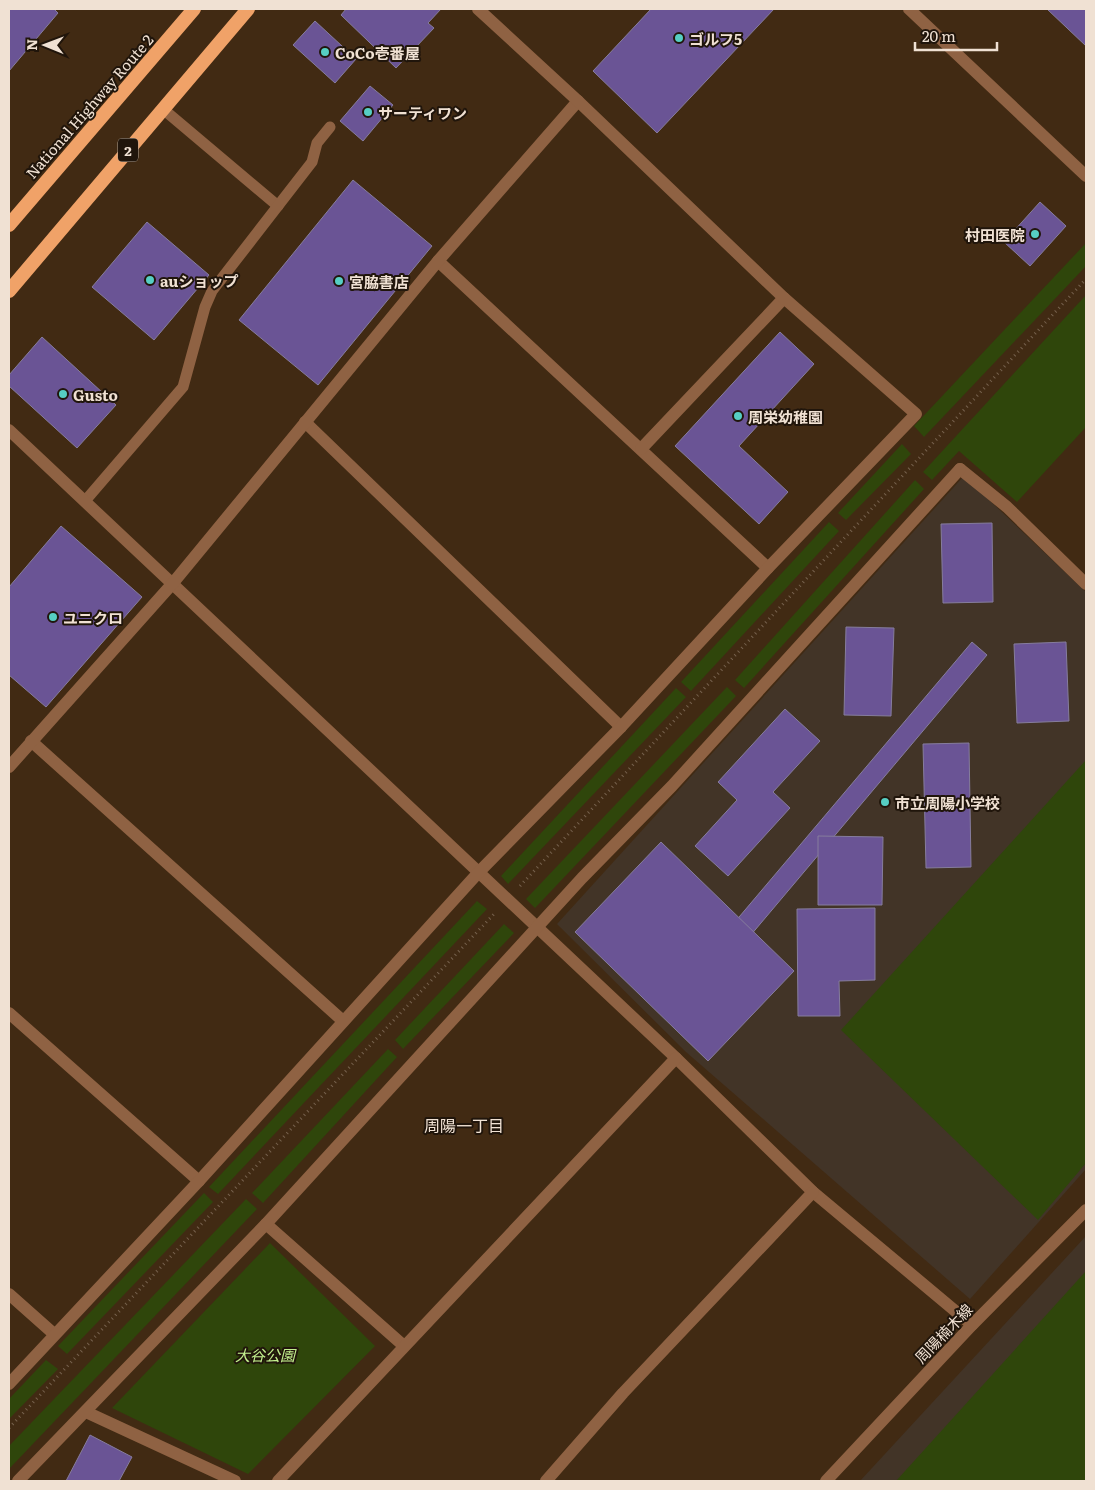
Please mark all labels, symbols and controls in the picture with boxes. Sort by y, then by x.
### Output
north arrow [20,20,70,70]
scale bar [915,20,998,52]
text: 20 m [922,24,956,47]
place label: ゴルフ5 [689,27,742,50]
street label: National Highway Route 2 [22,30,156,182]
marker: ゴルフ5 [673,32,685,44]
place label: CoCo壱番屋 [335,41,420,64]
marker: CoCo壱番屋 [319,46,331,58]
place label: サーティワン [378,101,467,124]
marker: サーティワン [362,106,374,118]
road number: 2 [118,138,138,162]
place label: 村田医院 [965,223,1025,246]
marker: 村田医院 [1029,228,1041,240]
place label: auショップ [160,269,239,292]
place label: 宮脇書店 [349,270,409,293]
marker: auショップ [144,274,156,286]
marker: 宮脇書店 [333,275,345,287]
place label: Gusto [73,383,118,406]
marker: Gusto [57,388,69,400]
place label: 周栄幼稚園 [748,405,823,428]
marker: 周栄幼稚園 [732,410,744,422]
place label: ユニクロ [63,606,123,629]
marker: ユニクロ [47,611,59,623]
place label: 市立周陽小学校 [895,791,1000,814]
marker: 市立周陽小学校 [879,796,891,808]
district label: 周陽一丁目 [424,1113,504,1137]
street label: 周陽楠木線 [909,1298,977,1368]
park label: 大谷公園 [235,1343,297,1366]

